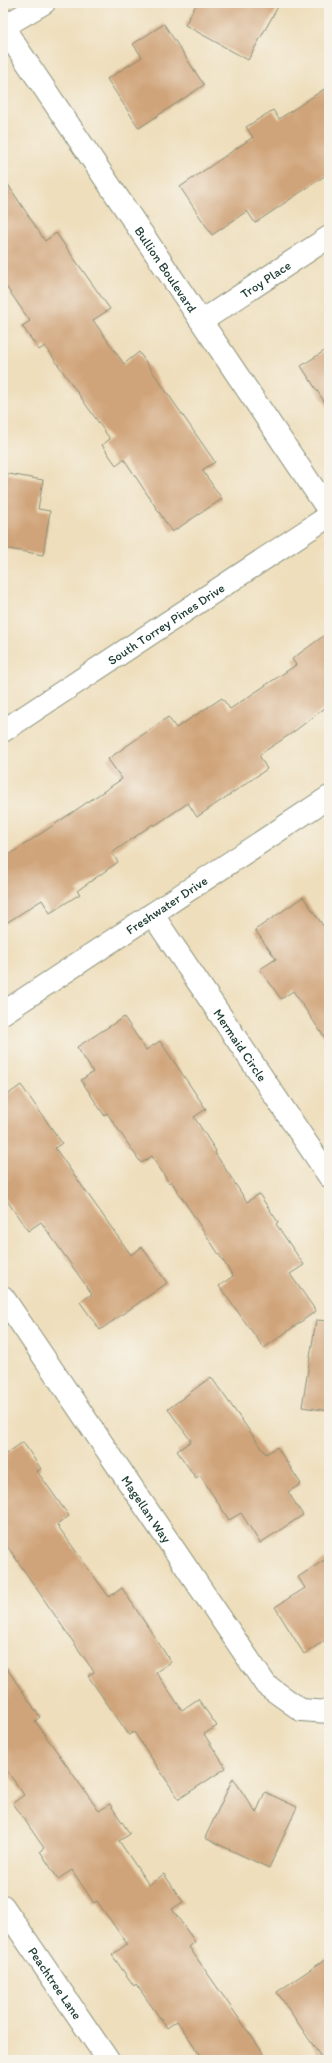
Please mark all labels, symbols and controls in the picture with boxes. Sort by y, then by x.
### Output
street label: Bullion Boulevard [131,224,200,315]
street label: Troy Place [238,257,294,302]
street label: South Torrey Pines Drive [105,580,227,668]
street label: Freshwater Drive [123,873,210,938]
street label: Mermaid Circle [210,1006,270,1084]
street label: Magellan Way [118,1473,174,1546]
street label: Peachtree Lane [25,1944,85,2022]

